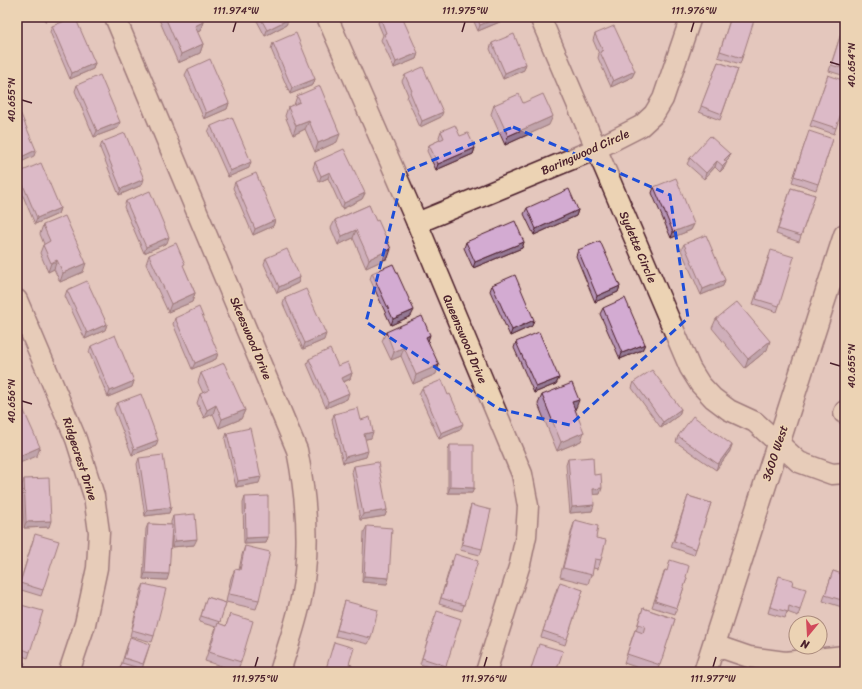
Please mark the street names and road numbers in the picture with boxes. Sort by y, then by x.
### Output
street label: Baringwood Circle [537,123,633,181]
street label: Sydette Circle [613,207,663,287]
street label: Queenswood Drive [436,291,494,387]
street label: Skeeswood Drive [224,293,278,383]
street label: Ridgecrest Drive [56,414,104,504]
street label: 3600 West [756,422,794,484]

